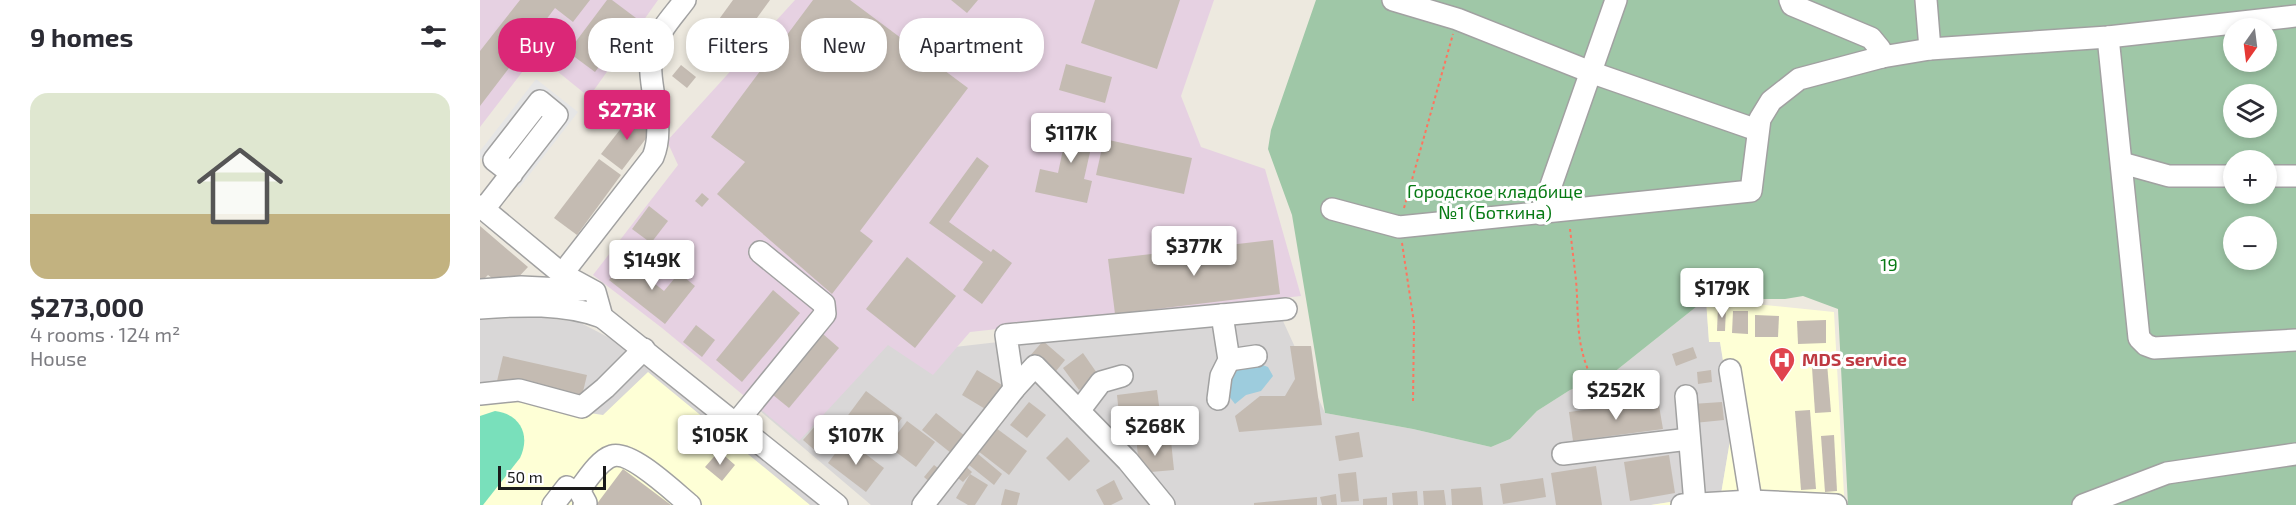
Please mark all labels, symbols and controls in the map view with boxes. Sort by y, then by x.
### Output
chip: Buy [498,18,576,72]
chip: Rent [588,18,674,72]
chip: Filters [686,18,789,72]
chip: New [801,18,887,72]
chip: Apartment [899,18,1044,72]
north arrow [2223,18,2277,72]
map controls [2223,18,2277,270]
icon: filters [417,20,450,53]
text: 9 homes [30,21,133,52]
button: layers [2223,84,2277,138]
pin: $273K [585,90,669,141]
text: $273K [598,97,656,121]
pin: $117K [1029,113,1113,164]
text: $117K [1045,120,1097,144]
icon: home [186,132,294,240]
button: + [2223,150,2277,204]
park label: Городское кладбище №1 (Боткина) [1407,180,1583,223]
button: − [2223,216,2277,270]
pin: $377K [1152,226,1236,277]
text: $377K [1166,233,1222,257]
pin: $149K [610,240,694,291]
text: $149K [623,247,681,271]
park label: 19 [1880,253,1898,275]
pin: $179K [1680,268,1764,319]
text: $179K [1694,275,1750,299]
text: $273,000 [30,291,144,322]
text: 4 rooms · 124 m² [30,322,180,346]
hospital icon: MDS service [1767,345,1797,383]
text: House [30,346,87,370]
place label: MDS service [1802,348,1907,370]
pin: $252K [1574,370,1658,421]
text: $252K [1587,377,1645,401]
pin: $268K [1113,406,1197,457]
text: $268K [1125,413,1185,437]
pin: $105K [678,415,762,466]
pin: $107K [814,415,898,466]
text: $105K [692,422,748,446]
text: $107K [828,422,884,446]
scale bar [498,463,606,490]
text: 50 m [507,467,543,486]

